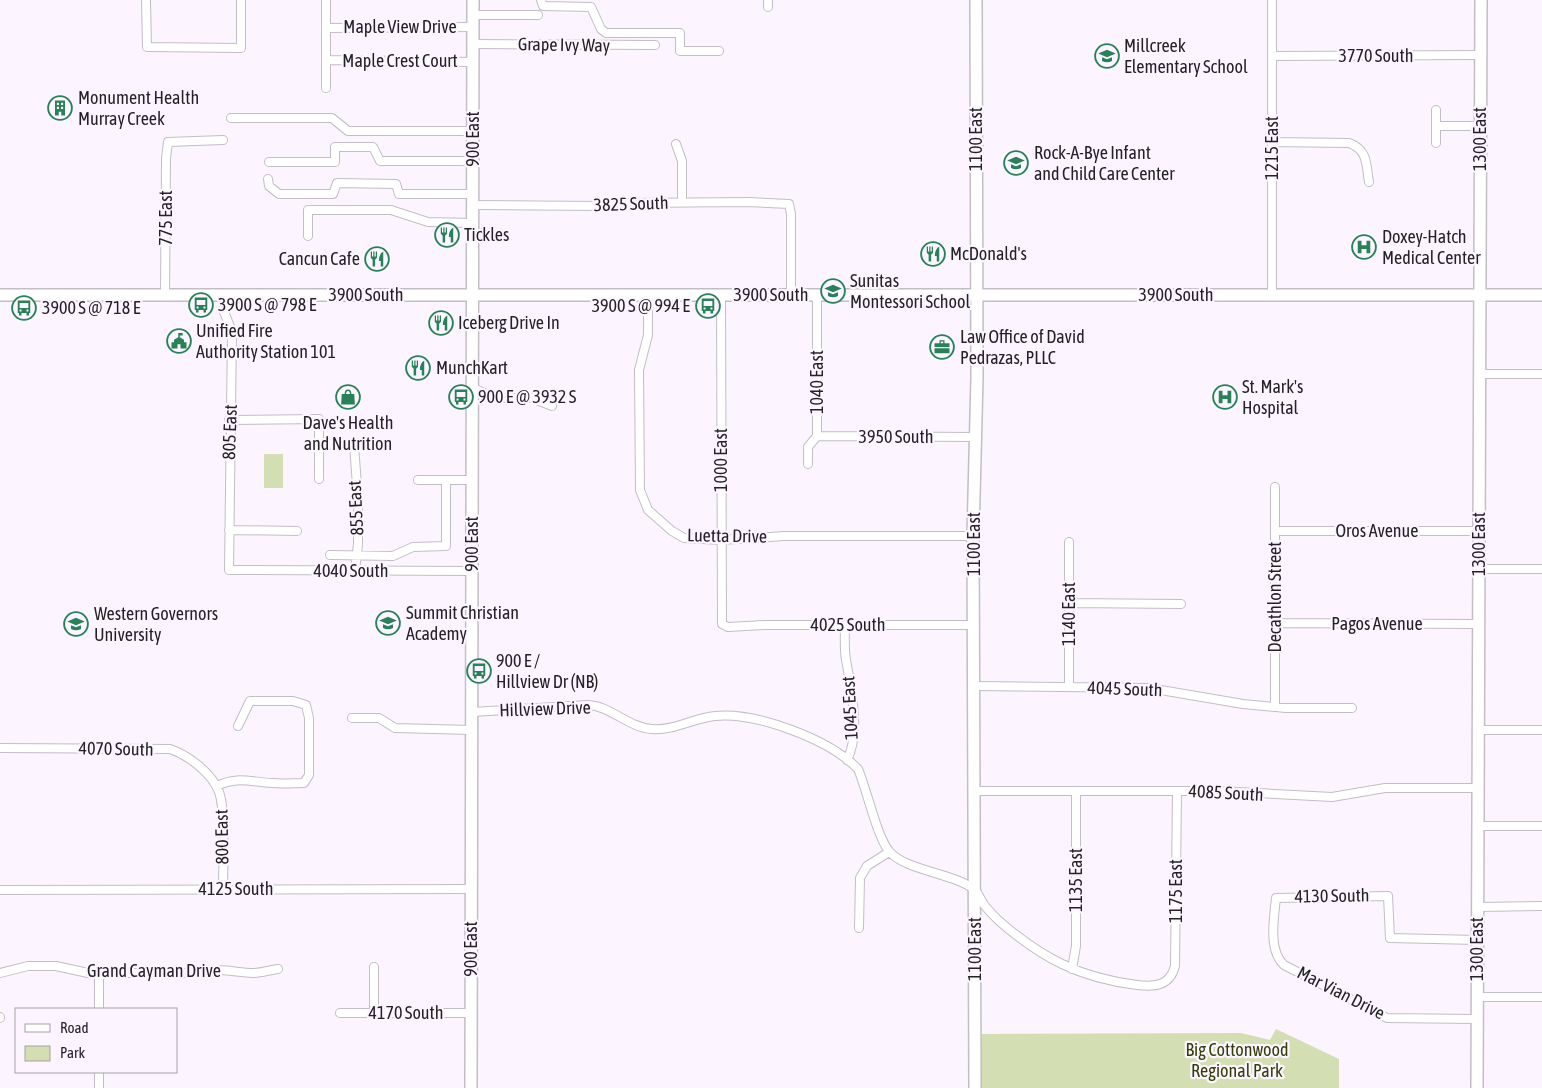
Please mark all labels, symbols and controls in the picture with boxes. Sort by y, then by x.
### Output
street label: Maple View Drive [343,16,457,37]
street label: Grape Ivy Way [518,33,610,56]
place label: Millcreek Elementary School [1124,35,1248,77]
school or university icon: Millcreek Elementary School [1094,43,1120,69]
street label: 3770 South [1339,45,1413,66]
street label: Maple Crest Court [342,50,458,71]
place label: Monument Health Murray Creek [78,87,199,129]
building icon: Monument Health Murray Creek [47,95,73,121]
street label: 1100 East [965,107,986,171]
street label: 1300 East [1469,107,1490,171]
street label: 900 East [462,111,483,167]
street label: 1215 East [1261,116,1282,180]
place label: Rock-A-Bye Infant and Child Care Center [1034,142,1175,184]
school or university icon: Rock-A-Bye Infant and Child Care Center [1003,150,1029,176]
street label: 775 East [155,190,176,246]
street label: 3825 South [593,192,669,215]
restaurant icon: Tickles [434,222,460,248]
place label: Tickles [464,224,509,245]
place label: Doxey-Hatch Medical Center [1382,226,1481,268]
hospital icon: Doxey-Hatch Medical Center [1351,234,1377,260]
restaurant icon: McDonald's [920,241,946,267]
place label: McDonald's [950,243,1027,264]
restaurant icon: Cancun Cafe [364,246,390,272]
place label: Cancun Cafe [279,248,360,269]
place label: Sunitas Montessori School [850,270,970,312]
school or university icon: Sunitas Montessori School [820,278,846,304]
street label: 3900 South [329,284,403,305]
street label: 3900 South [734,284,808,305]
street label: 3900 South [1139,284,1213,305]
bus stop icon: 3900 S @ 798 E [188,292,214,318]
bus stop icon: 3900 S @ 994 E [695,293,721,319]
place label: 3900 S @ 798 E [218,294,317,315]
bus stop icon: 3900 S @ 718 E [11,295,37,321]
place label: 3900 S @ 994 E [592,295,690,316]
place label: 3900 S @ 718 E [42,297,141,318]
restaurant icon: Iceberg Drive In [428,310,454,336]
place label: Iceberg Drive In [458,312,560,333]
place label: Unified Fire Authority Station 101 [196,320,336,362]
place label: Law Office of David Pedrazas, PLLC [960,326,1085,368]
public building icon: Unified Fire Authority Station 101 [166,328,192,354]
office icon: Law Office of David Pedrazas, PLLC [929,334,955,360]
street label: 1040 East [806,350,827,414]
restaurant icon: MunchKart [405,355,431,381]
place label: MunchKart [436,357,508,378]
place label: St. Mark's Hospital [1242,376,1303,418]
shop icon: Dave's Health and Nutrition [335,384,361,410]
bus stop icon: 900 E @ 3932 S [448,384,474,410]
hospital icon: St. Mark's Hospital [1212,384,1238,410]
place label: 900 E @ 3932 S [478,386,577,407]
street label: 805 East [218,404,241,460]
place label: Dave's Health and Nutrition [303,412,393,454]
street label: 3950 South [859,426,933,447]
street label: 1000 East [710,428,731,492]
street label: 855 East [344,480,367,536]
street label: 1100 East [963,512,984,576]
street label: 1300 East [1468,512,1489,576]
street label: 900 East [461,516,482,572]
street label: Oros Avenue [1336,520,1418,541]
street label: Luetta Drive [687,524,767,547]
street label: Decathlon Street [1264,542,1285,652]
street label: 4040 South [314,560,388,581]
street label: 1140 East [1058,582,1079,646]
place label: Summit Christian Academy [406,602,519,644]
place label: Western Governors University [94,603,218,645]
school or university icon: Summit Christian Academy [375,610,401,636]
school or university icon: Western Governors University [63,611,89,637]
street label: Pagos Avenue [1331,613,1423,634]
street label: 4025 South [811,614,885,635]
place label: 900 E / Hillview Dr (NB) [496,650,598,692]
bus stop icon: 900 E / Hillview Dr (NB) [466,658,492,684]
street label: 1045 East [837,676,862,740]
street label: 4045 South [1087,677,1163,700]
street label: Hillview Drive [499,696,591,721]
street label: 4070 South [78,737,154,760]
street label: 4085 South [1188,780,1264,805]
street label: 800 East [211,809,232,865]
street label: 1135 East [1065,848,1086,912]
street label: 1175 East [1165,859,1186,923]
street label: 4125 South [199,878,273,899]
street label: 4130 South [1294,884,1370,907]
street label: 1100 East [964,917,985,981]
street label: 1300 East [1466,917,1487,981]
street label: 900 East [460,921,481,977]
street label: Grand Cayman Drive [87,960,221,981]
street label: Mar Vian Drive [1294,961,1389,1024]
street label: 4170 South [369,1002,443,1023]
legend [15,1008,178,1073]
text: Road [60,1019,89,1036]
park label: Big Cottonwood Regional Park [1186,1039,1288,1081]
text: Park [60,1044,85,1061]

